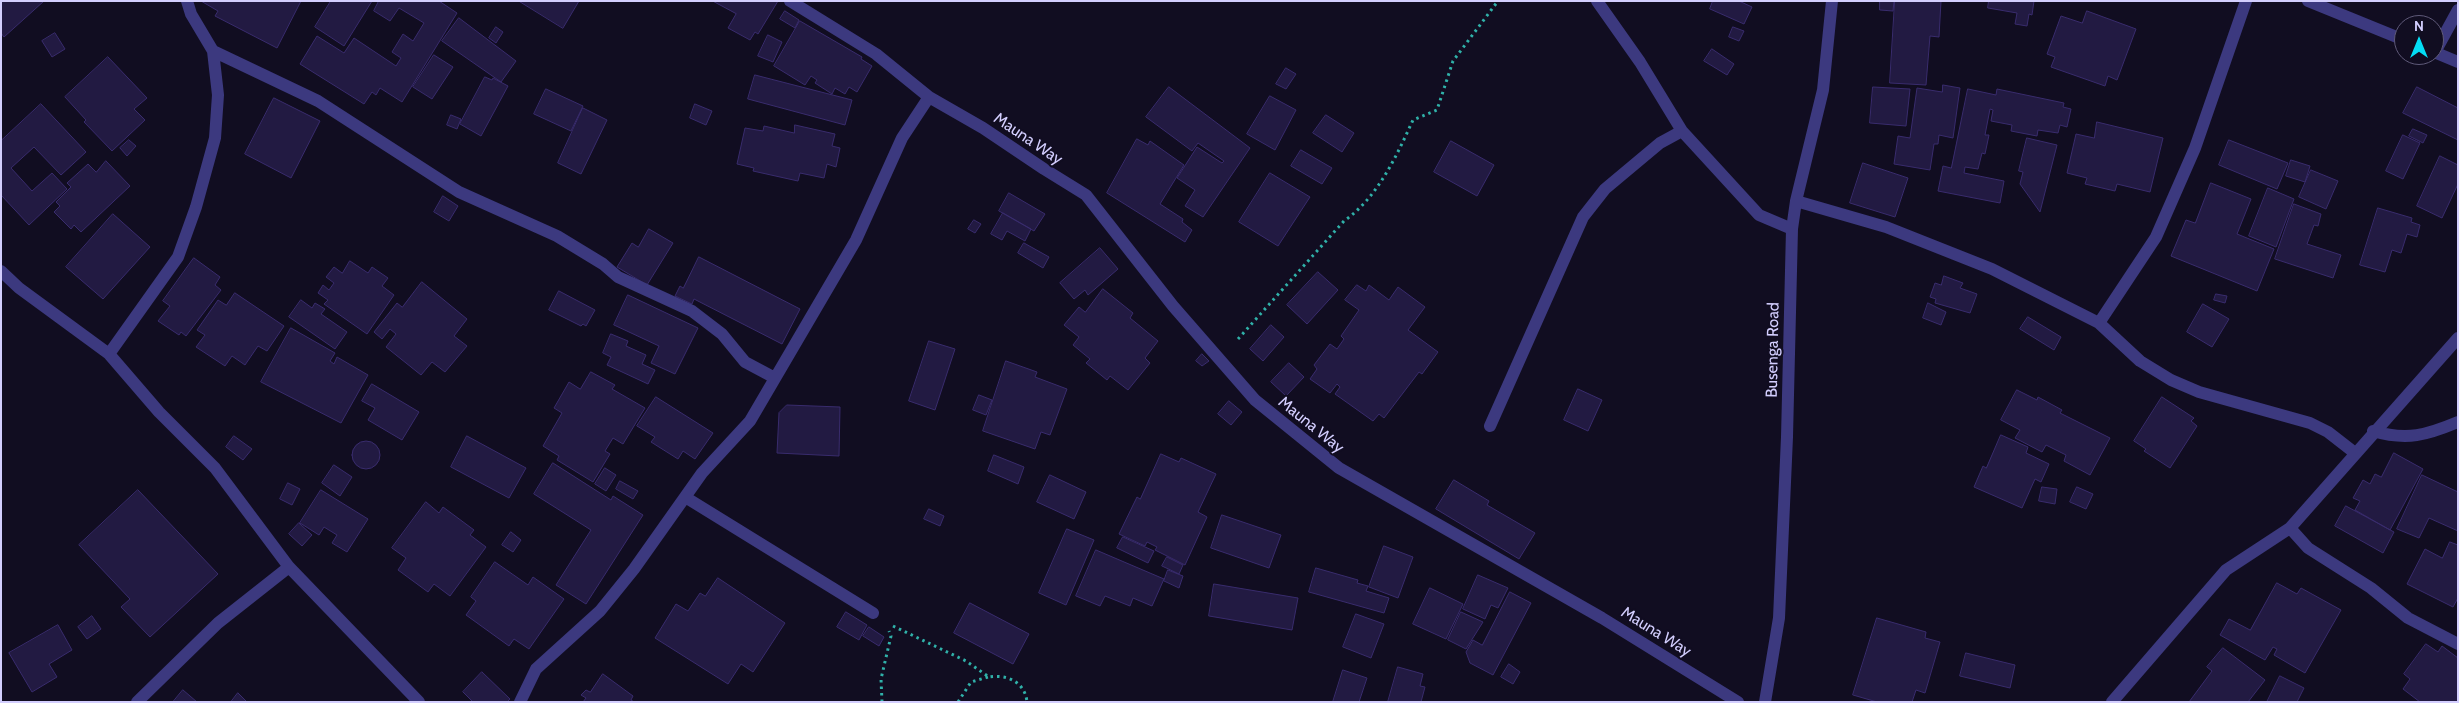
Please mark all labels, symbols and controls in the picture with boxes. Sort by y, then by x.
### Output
north arrow [2394,15,2444,65]
text: N [2414,17,2424,35]
street label: Mauna Way [990,109,1066,169]
street label: Busenga Road [1763,302,1783,398]
street label: Mauna Way [1274,393,1348,457]
street label: Mauna Way [1617,603,1695,661]

